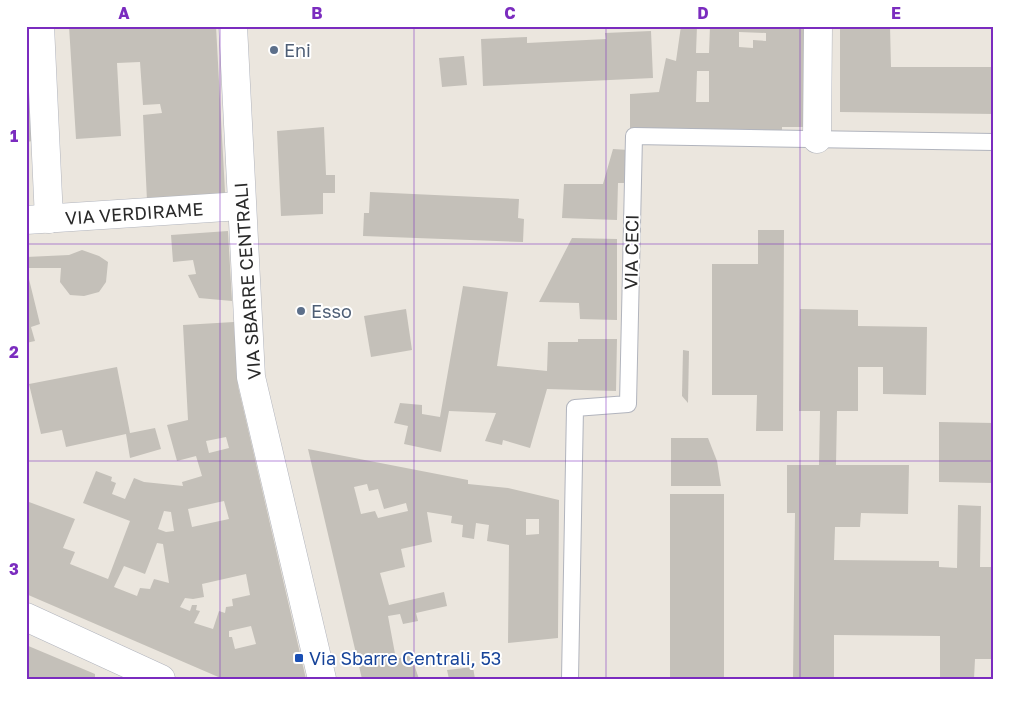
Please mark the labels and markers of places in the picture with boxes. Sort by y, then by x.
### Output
place label: Eni [284,39,311,61]
marker: Eni [268,44,280,56]
place label: Esso [311,300,352,322]
marker: Esso [295,305,307,317]
place label: Via Sbarre Centrali, 53 [309,647,501,669]
marker: Via Sbarre Centrali, 53 [293,652,305,664]

